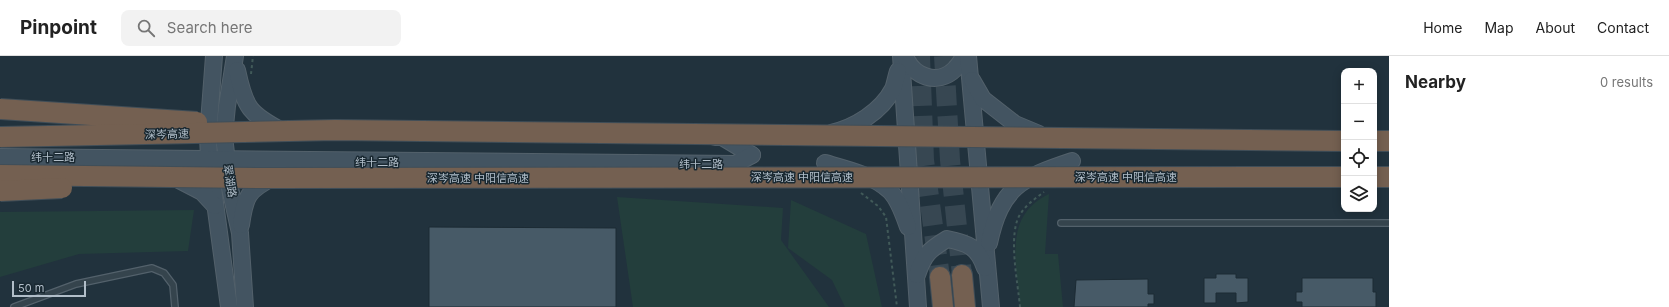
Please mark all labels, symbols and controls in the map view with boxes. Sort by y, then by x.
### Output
search box [121,10,401,46]
text: Pinpoint [20,16,97,39]
icon: search [135,17,157,39]
text: Search here [167,18,253,37]
text: Home [1423,19,1462,36]
text: Map [1484,19,1514,36]
text: About [1536,19,1575,36]
text: Contact [1597,19,1649,36]
map controls [1341,68,1377,212]
button: + [1341,68,1377,104]
text: Nearby [1405,72,1466,92]
text: 0 results [1600,74,1653,90]
button: − [1341,104,1377,140]
street label: 深岑高速 [145,127,189,141]
button: locate [1341,140,1377,176]
street label: 纬十二路 [31,150,75,164]
street label: 纬十二路 [355,155,399,169]
street label: 纬十二路 [679,157,723,171]
street label: 翠湖路 [221,164,239,198]
street label: 深岑高速 中阳信高速 [751,170,853,184]
street label: 深岑高速 中阳信高速 [1075,170,1177,184]
street label: 深岑高速 中阳信高速 [427,171,529,185]
button: layers [1341,176,1377,212]
scale bar [12,279,86,298]
text: 50 m [18,281,44,295]

